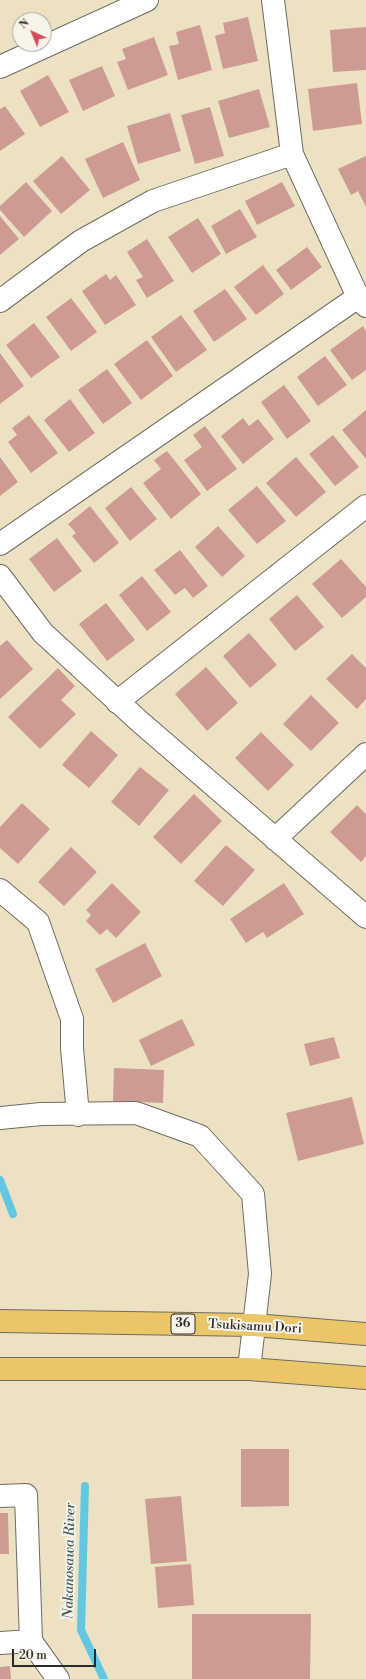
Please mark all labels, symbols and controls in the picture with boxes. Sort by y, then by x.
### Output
north arrow [12,12,52,52]
text: N [16,16,32,32]
road number: 36 [171,1314,195,1334]
street label: Tsukisamu Dori [208,1317,302,1337]
water label: Nakanosawa River [61,1503,79,1619]
scale bar [14,1641,98,1667]
text: 20 m [19,1648,47,1663]

